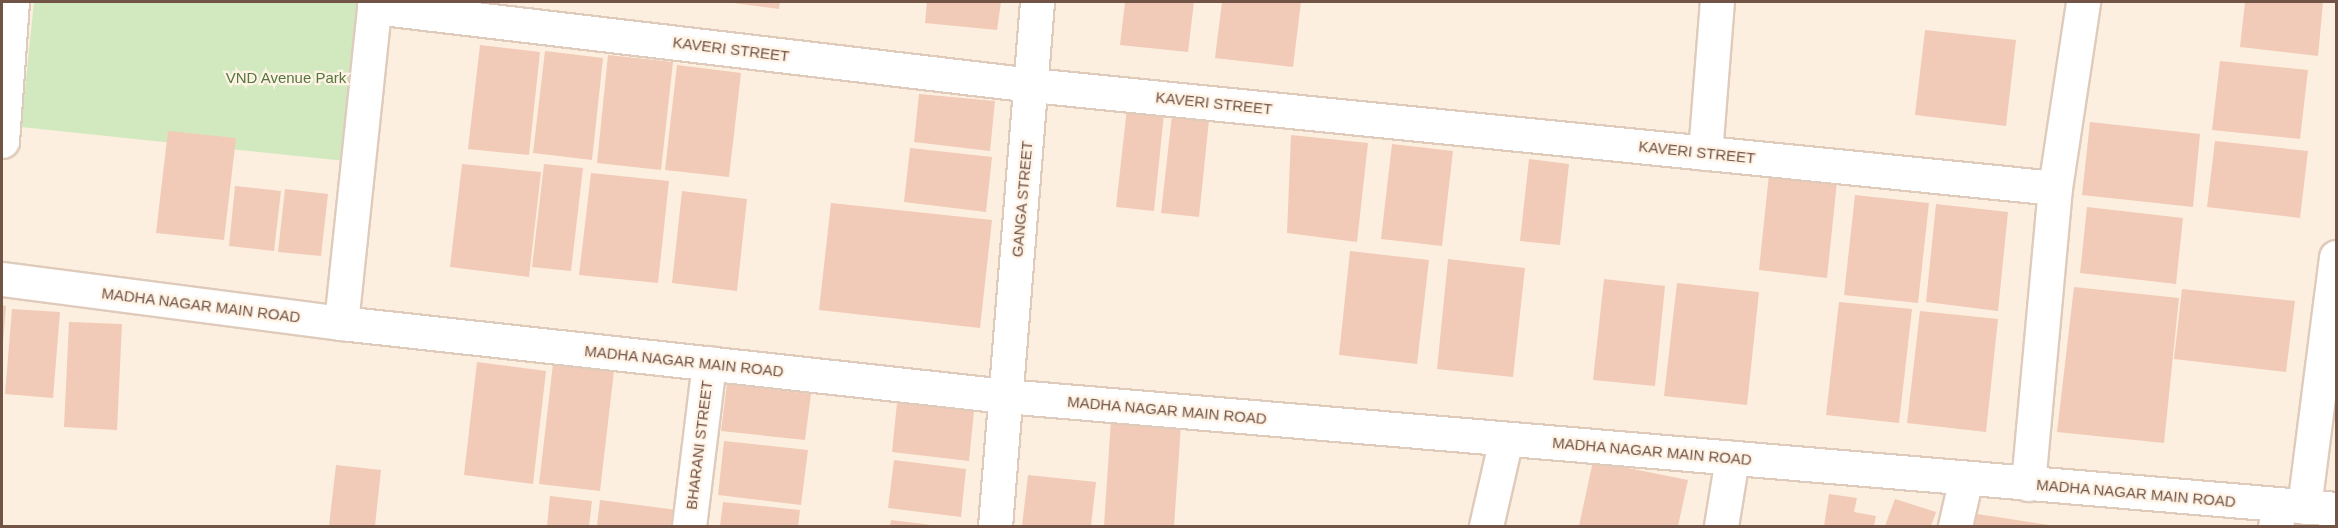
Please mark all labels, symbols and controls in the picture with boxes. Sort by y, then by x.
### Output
street label: KAVERI STREET [672,33,790,65]
park label: VND Avenue Park [225,69,347,87]
street label: KAVERI STREET [1155,88,1273,118]
street label: KAVERI STREET [1638,137,1756,167]
street label: GANGA STREET [1008,140,1036,258]
street label: MADHA NAGAR MAIN ROAD [100,284,302,326]
street label: MADHA NAGAR MAIN ROAD [583,342,785,380]
street label: BHARANI STREET [682,379,716,511]
street label: MADHA NAGAR MAIN ROAD [1066,392,1268,428]
street label: MADHA NAGAR MAIN ROAD [1551,433,1753,469]
street label: MADHA NAGAR MAIN ROAD [2035,475,2237,511]

